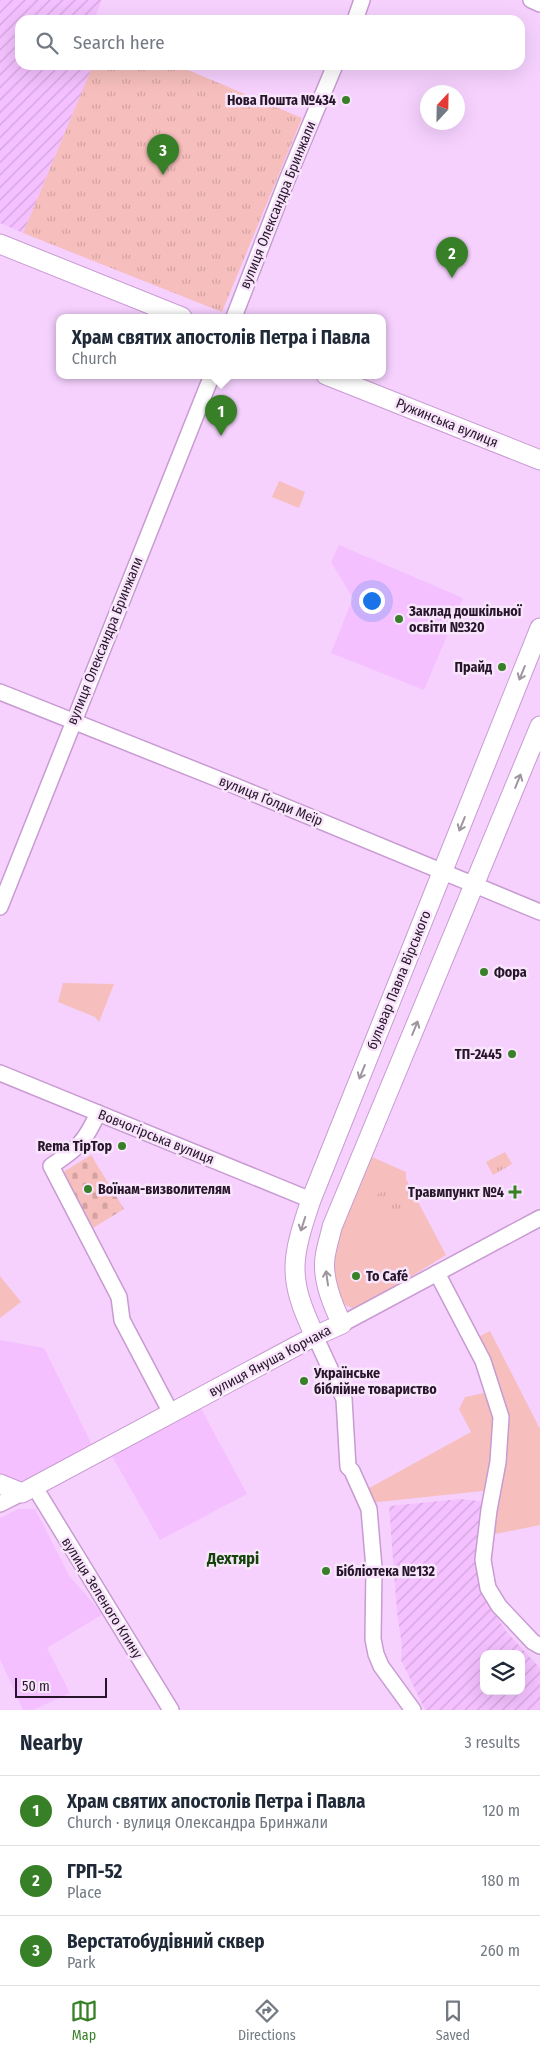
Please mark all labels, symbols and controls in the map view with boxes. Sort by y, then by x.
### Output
search box [15,15,525,70]
icon: search [33,29,61,57]
text: Search here [73,31,165,54]
north arrow [420,85,465,130]
place label: Нова Пошта №434 [227,92,336,109]
marker: Нова Пошта №434 [340,94,352,106]
street label: вулиця Олександра Бринжали [237,119,319,291]
pin: 3 [147,134,179,175]
pin: 2 [436,237,468,278]
popup [56,314,386,379]
text: Храм святих апостолів Петра і Павла [72,326,370,349]
text: Church [72,349,117,368]
pin: 1 [205,395,237,436]
street label: Ружинська вулиця [394,395,500,451]
street label: вулиця Олександра Бринжали [64,555,146,727]
your location [359,588,385,614]
place label: Заклад дошкільної освіти №320 [408,603,523,636]
marker: Заклад дошкільної освіти №320 [393,613,405,625]
place label: Прайд [455,659,492,676]
marker: Прайд [496,661,508,673]
one-way arrow [516,665,526,680]
street label: вулиця Ґолди Меїр [217,772,325,830]
one-way arrow [513,774,523,789]
one-way arrow [456,816,466,831]
street label: бульвар Павла Вірського [363,908,435,1052]
place label: Фора [494,964,527,981]
marker: Фора [478,966,490,978]
one-way arrow [410,1021,420,1036]
place label: ТП-2445 [455,1046,502,1063]
marker: ТП-2445 [506,1048,518,1060]
one-way arrow [357,1064,366,1079]
street label: Вовчогірська вулиця [96,1106,216,1168]
place label: Rema TipTop [37,1138,112,1155]
marker: Rema TipTop [116,1140,128,1152]
place label: Воїнам-визволителям [98,1181,231,1198]
marker: Воїнам-визволителям [82,1183,94,1195]
place label: Травмпункт №4 [408,1184,504,1201]
marker: Травмпункт №4 [508,1185,522,1199]
one-way arrow [298,1215,308,1231]
place label: To Café [366,1268,408,1285]
one-way arrow [322,1270,332,1286]
marker: To Café [350,1270,362,1282]
street label: вулиця Януша Корчака [206,1322,334,1400]
place label: Українське біблійне товариство [313,1365,437,1398]
marker: Українське біблійне товариство [298,1375,310,1387]
street label: вулиця Зеленого Клину [58,1534,147,1662]
district label: Дехтярі [206,1549,259,1568]
place label: Бібліотека №132 [336,1563,436,1580]
marker: Бібліотека №132 [320,1565,332,1577]
map controls [480,1650,525,1695]
button: layers [480,1650,525,1695]
scale bar [15,1675,108,1698]
text: 50 m [22,1678,50,1695]
text: Nearby [20,1730,82,1756]
text: 3 results [464,1733,520,1752]
text: Храм святих апостолів Петра і Павла [67,1790,366,1813]
text: 1 [33,1801,39,1820]
text: 120 m [482,1801,520,1820]
text: Church · вулиця Олександра Бринжали [67,1813,328,1832]
text: ГРП-52 [67,1860,122,1883]
text: 2 [32,1871,40,1890]
text: 180 m [481,1871,520,1890]
text: Place [67,1883,102,1902]
text: Верстатобудівний сквер [67,1930,265,1953]
text: 3 [32,1941,40,1960]
text: 260 m [481,1941,520,1960]
text: Park [67,1953,95,1972]
tab: Map [70,1997,98,2044]
tab: Directions [238,1997,296,2044]
tab: Saved [436,1997,470,2044]

